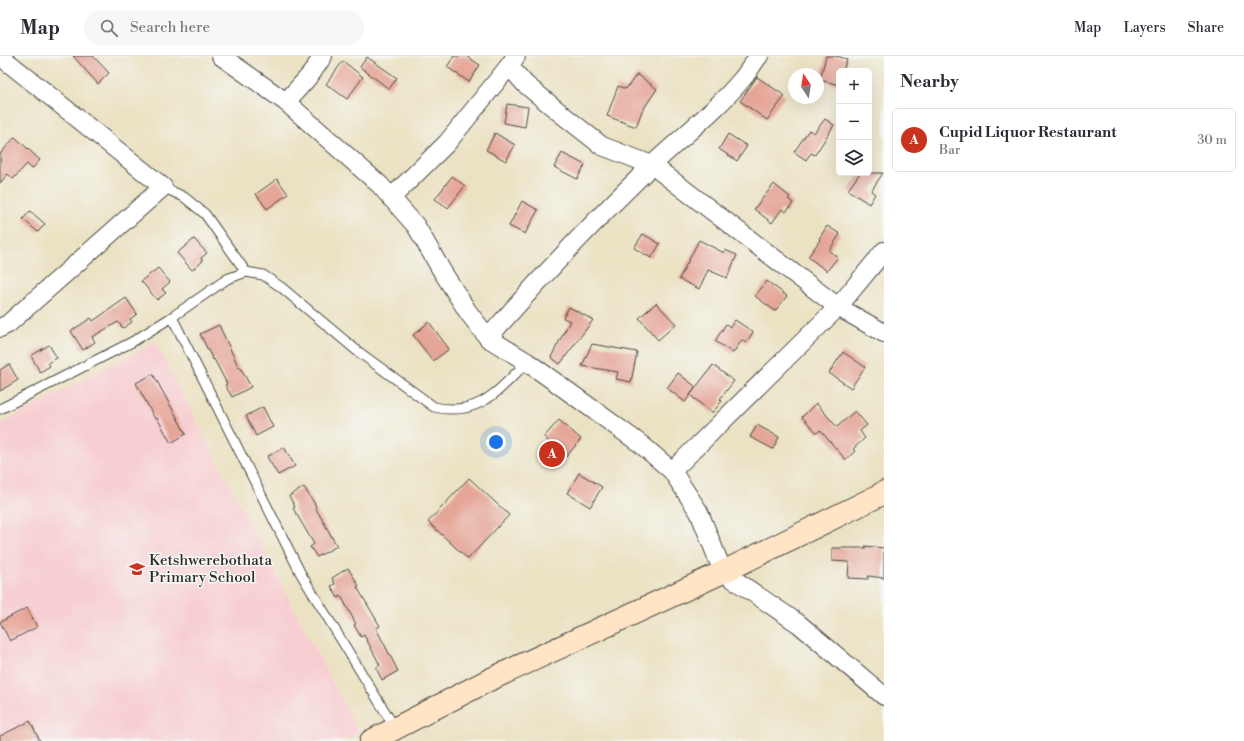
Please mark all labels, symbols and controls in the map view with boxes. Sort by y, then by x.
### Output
search box [84,10,364,46]
text: Map [20,16,60,40]
icon: search [98,17,120,39]
text: Search here [130,18,210,37]
text: Map [1074,19,1101,37]
text: Layers [1123,19,1166,37]
text: Share [1188,19,1224,37]
north arrow [788,68,824,104]
map controls [836,68,872,176]
button: + [836,68,872,104]
text: Nearby [900,71,959,93]
button: − [836,104,872,140]
text: Cupid Liquor Restaurant [939,123,1117,142]
text: A [909,132,919,148]
text: 30 m [1197,132,1227,148]
button: layers [836,140,872,176]
text: Bar [939,142,960,158]
your location [486,432,506,452]
pin: A [539,439,565,469]
place label: Ketshwerebothata Primary School [149,551,272,587]
school or university icon: Ketshwerebothata Primary School [128,560,146,578]

